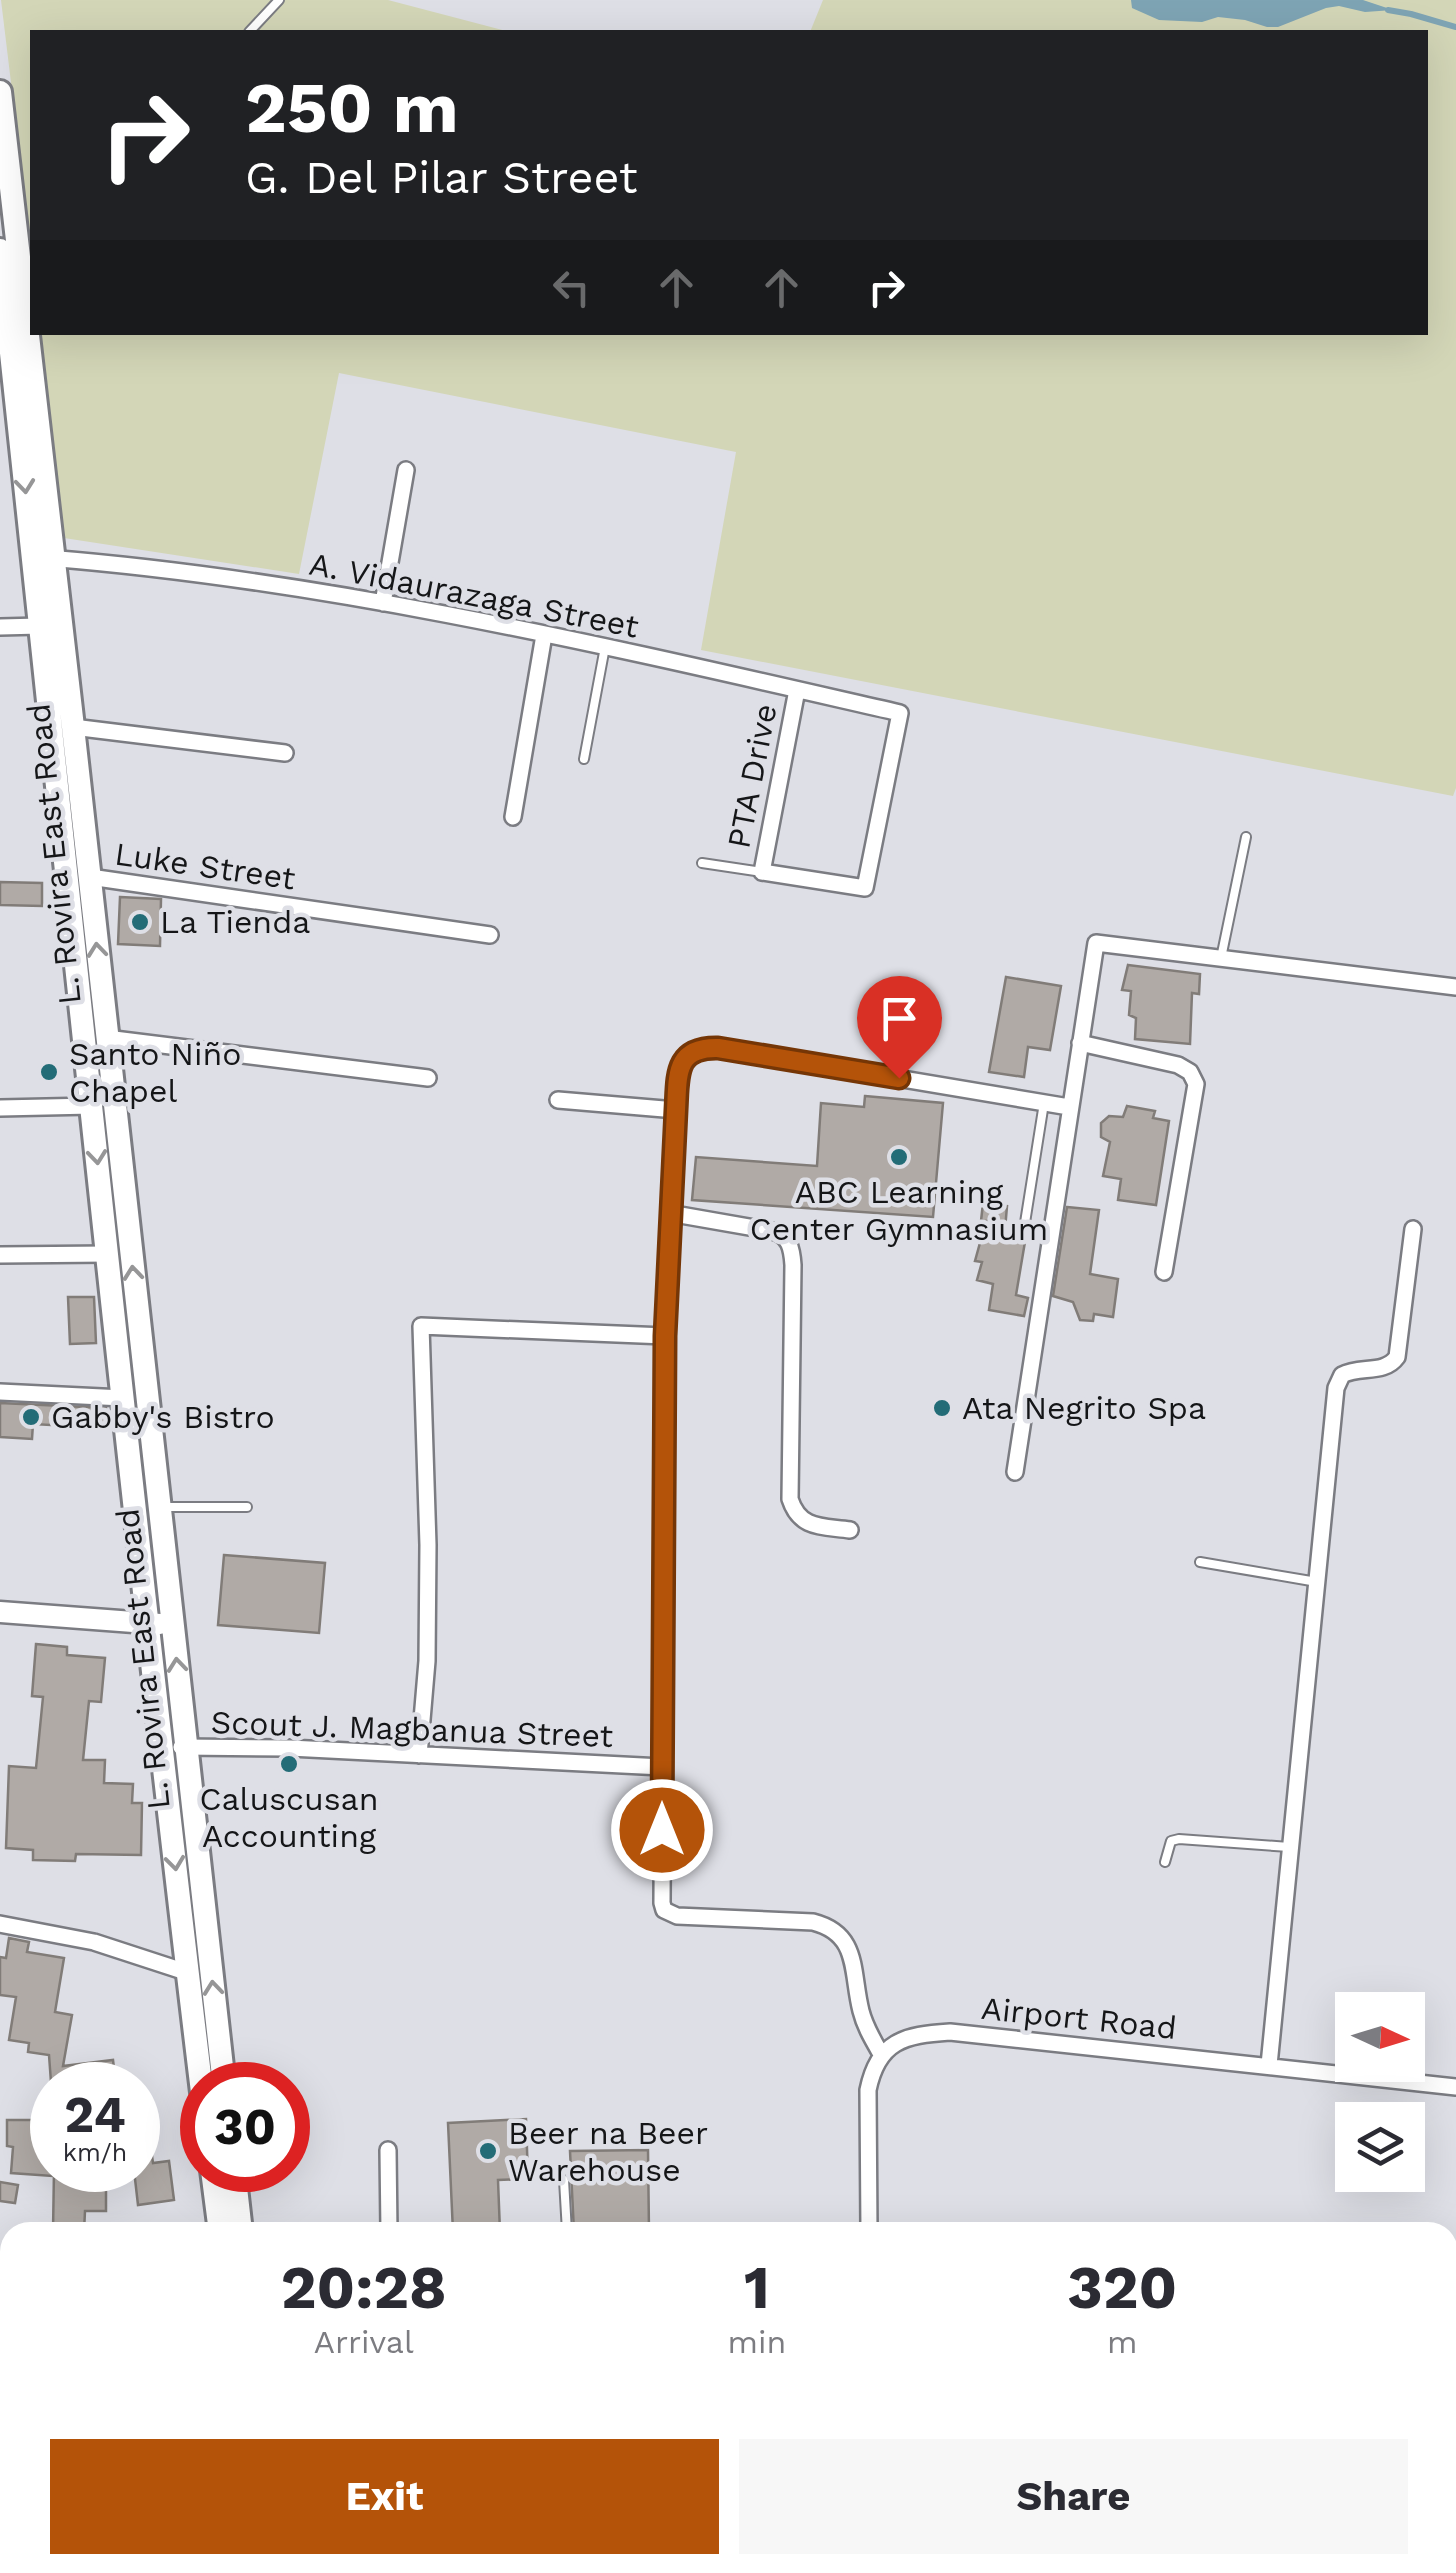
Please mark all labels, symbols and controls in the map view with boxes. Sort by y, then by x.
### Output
text: 250 m [245,67,459,149]
icon: right [80,70,210,200]
text: G. Del Pilar Street [245,151,638,204]
icon: left [544,260,599,315]
icon: ahead [649,260,704,315]
icon: ahead [754,260,809,315]
icon: right [859,260,914,315]
one-way arrow [14,479,35,495]
street label: A. Vidaurazaga Street [306,544,642,646]
street label: PTA Drive [719,701,785,851]
street label: L. Rovira East Road [19,702,89,1006]
street label: Luke Street [112,835,298,897]
place label: La Tienda [160,903,310,941]
marker: La Tienda [129,911,151,933]
one-way arrow [87,941,108,957]
pin [857,976,942,1079]
icon: arrive [872,991,927,1046]
place label: Santo Niño Chapel [69,1035,241,1110]
marker: Santo Niño Chapel [38,1061,60,1083]
marker: ABC Learning Center Gymnasium [888,1146,910,1168]
one-way arrow [86,1150,107,1166]
place label: ABC Learning Center Gymnasium [750,1173,1048,1248]
one-way arrow [123,1264,144,1280]
place label: Ata Negrito Spa [962,1389,1206,1427]
marker: Ata Negrito Spa [931,1397,953,1419]
place label: Gabby's Bistro [51,1398,275,1436]
marker: Gabby's Bistro [20,1406,42,1428]
street label: L. Rovira East Road [108,1507,178,1811]
one-way arrow [167,1657,188,1673]
street label: Scout J. Magbanua Street [210,1703,614,1755]
marker: Caluscusan Accounting [278,1753,300,1775]
position arrow [610,1778,714,1882]
place label: Caluscusan Accounting [200,1780,378,1855]
one-way arrow [164,1855,185,1871]
one-way arrow [203,1980,224,1996]
street label: Airport Road [979,1989,1179,2047]
north arrow [1335,1992,1425,2082]
map controls [1335,1992,1425,2192]
speed limit sign: 30 [180,2062,310,2192]
text: 24 [64,2085,126,2144]
button: layers [1335,2102,1425,2192]
place label: Beer na Beer Warehouse [508,2114,708,2189]
text: km/h [63,2138,127,2167]
marker: Beer na Beer Warehouse [477,2140,499,2162]
text: 20:28 [281,2252,447,2323]
text: 1 [744,2252,770,2323]
text: 320 [1067,2252,1177,2323]
text: Arrival [314,2323,414,2361]
text: min [728,2323,786,2361]
text: m [1107,2323,1137,2361]
button: Exit [50,2439,719,2554]
button: Share [739,2439,1408,2554]

